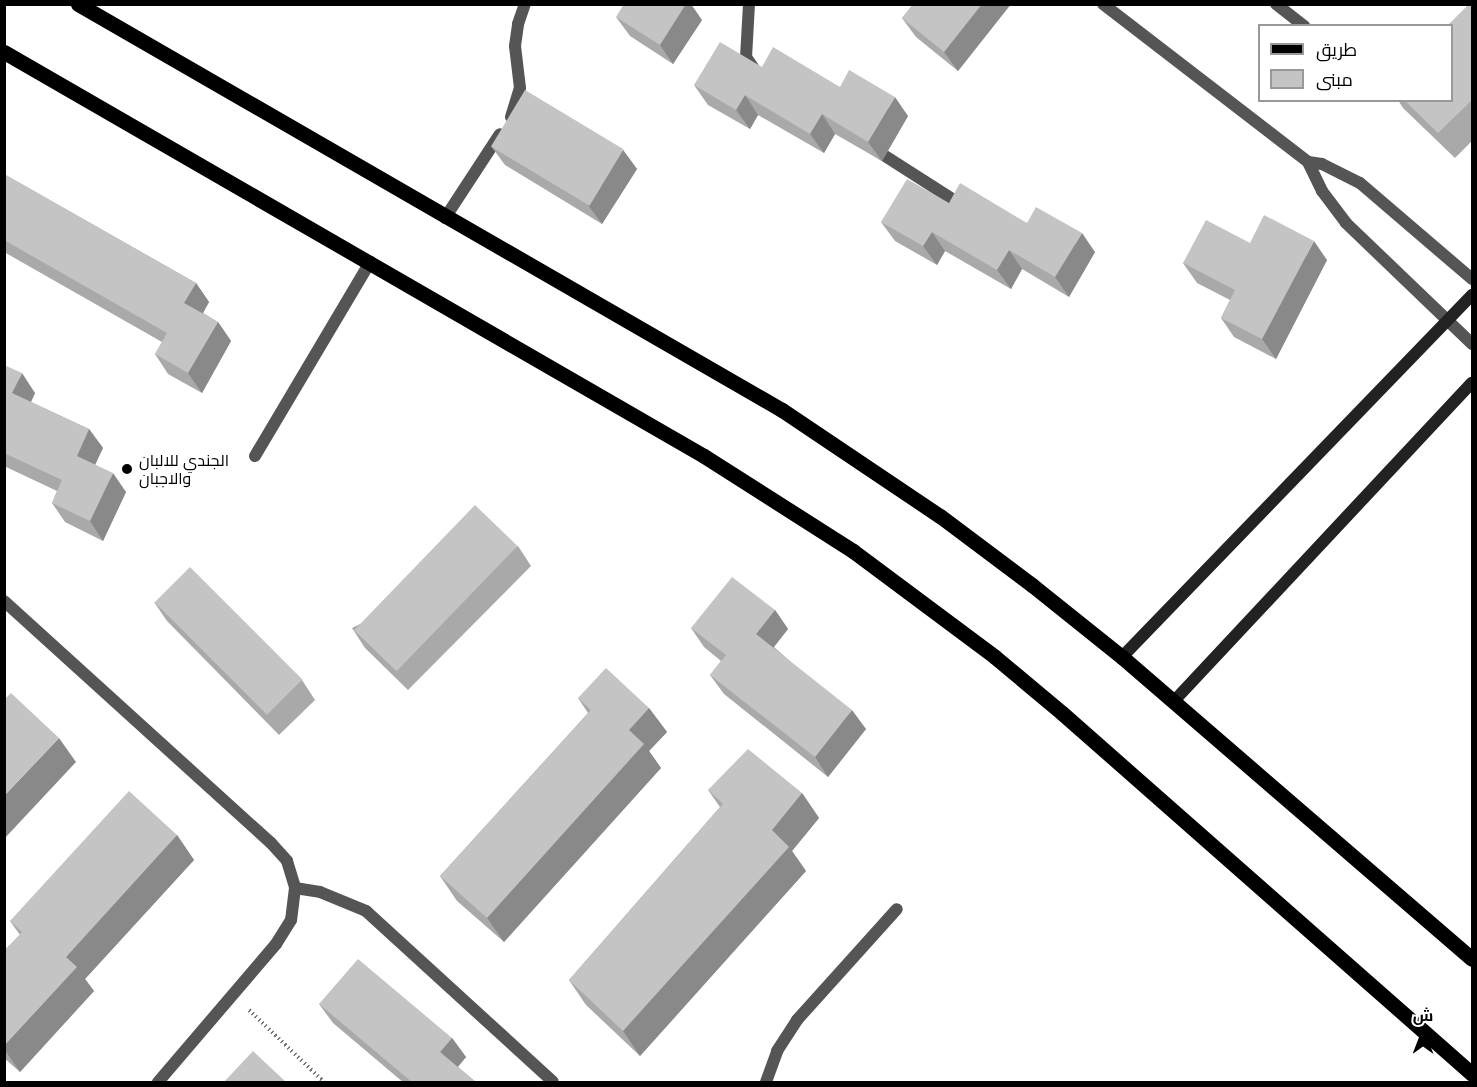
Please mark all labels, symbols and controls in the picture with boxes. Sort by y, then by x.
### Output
legend [1258,24,1453,102]
text: طريق [1316,38,1357,61]
text: مبنى [1316,68,1353,91]
place label: الجندي للالبان والاجبان [139,450,229,488]
marker: الجندي للالبان والاجبان [120,462,134,476]
north arrow [1393,1003,1453,1063]
text: ش [1413,1005,1433,1025]

